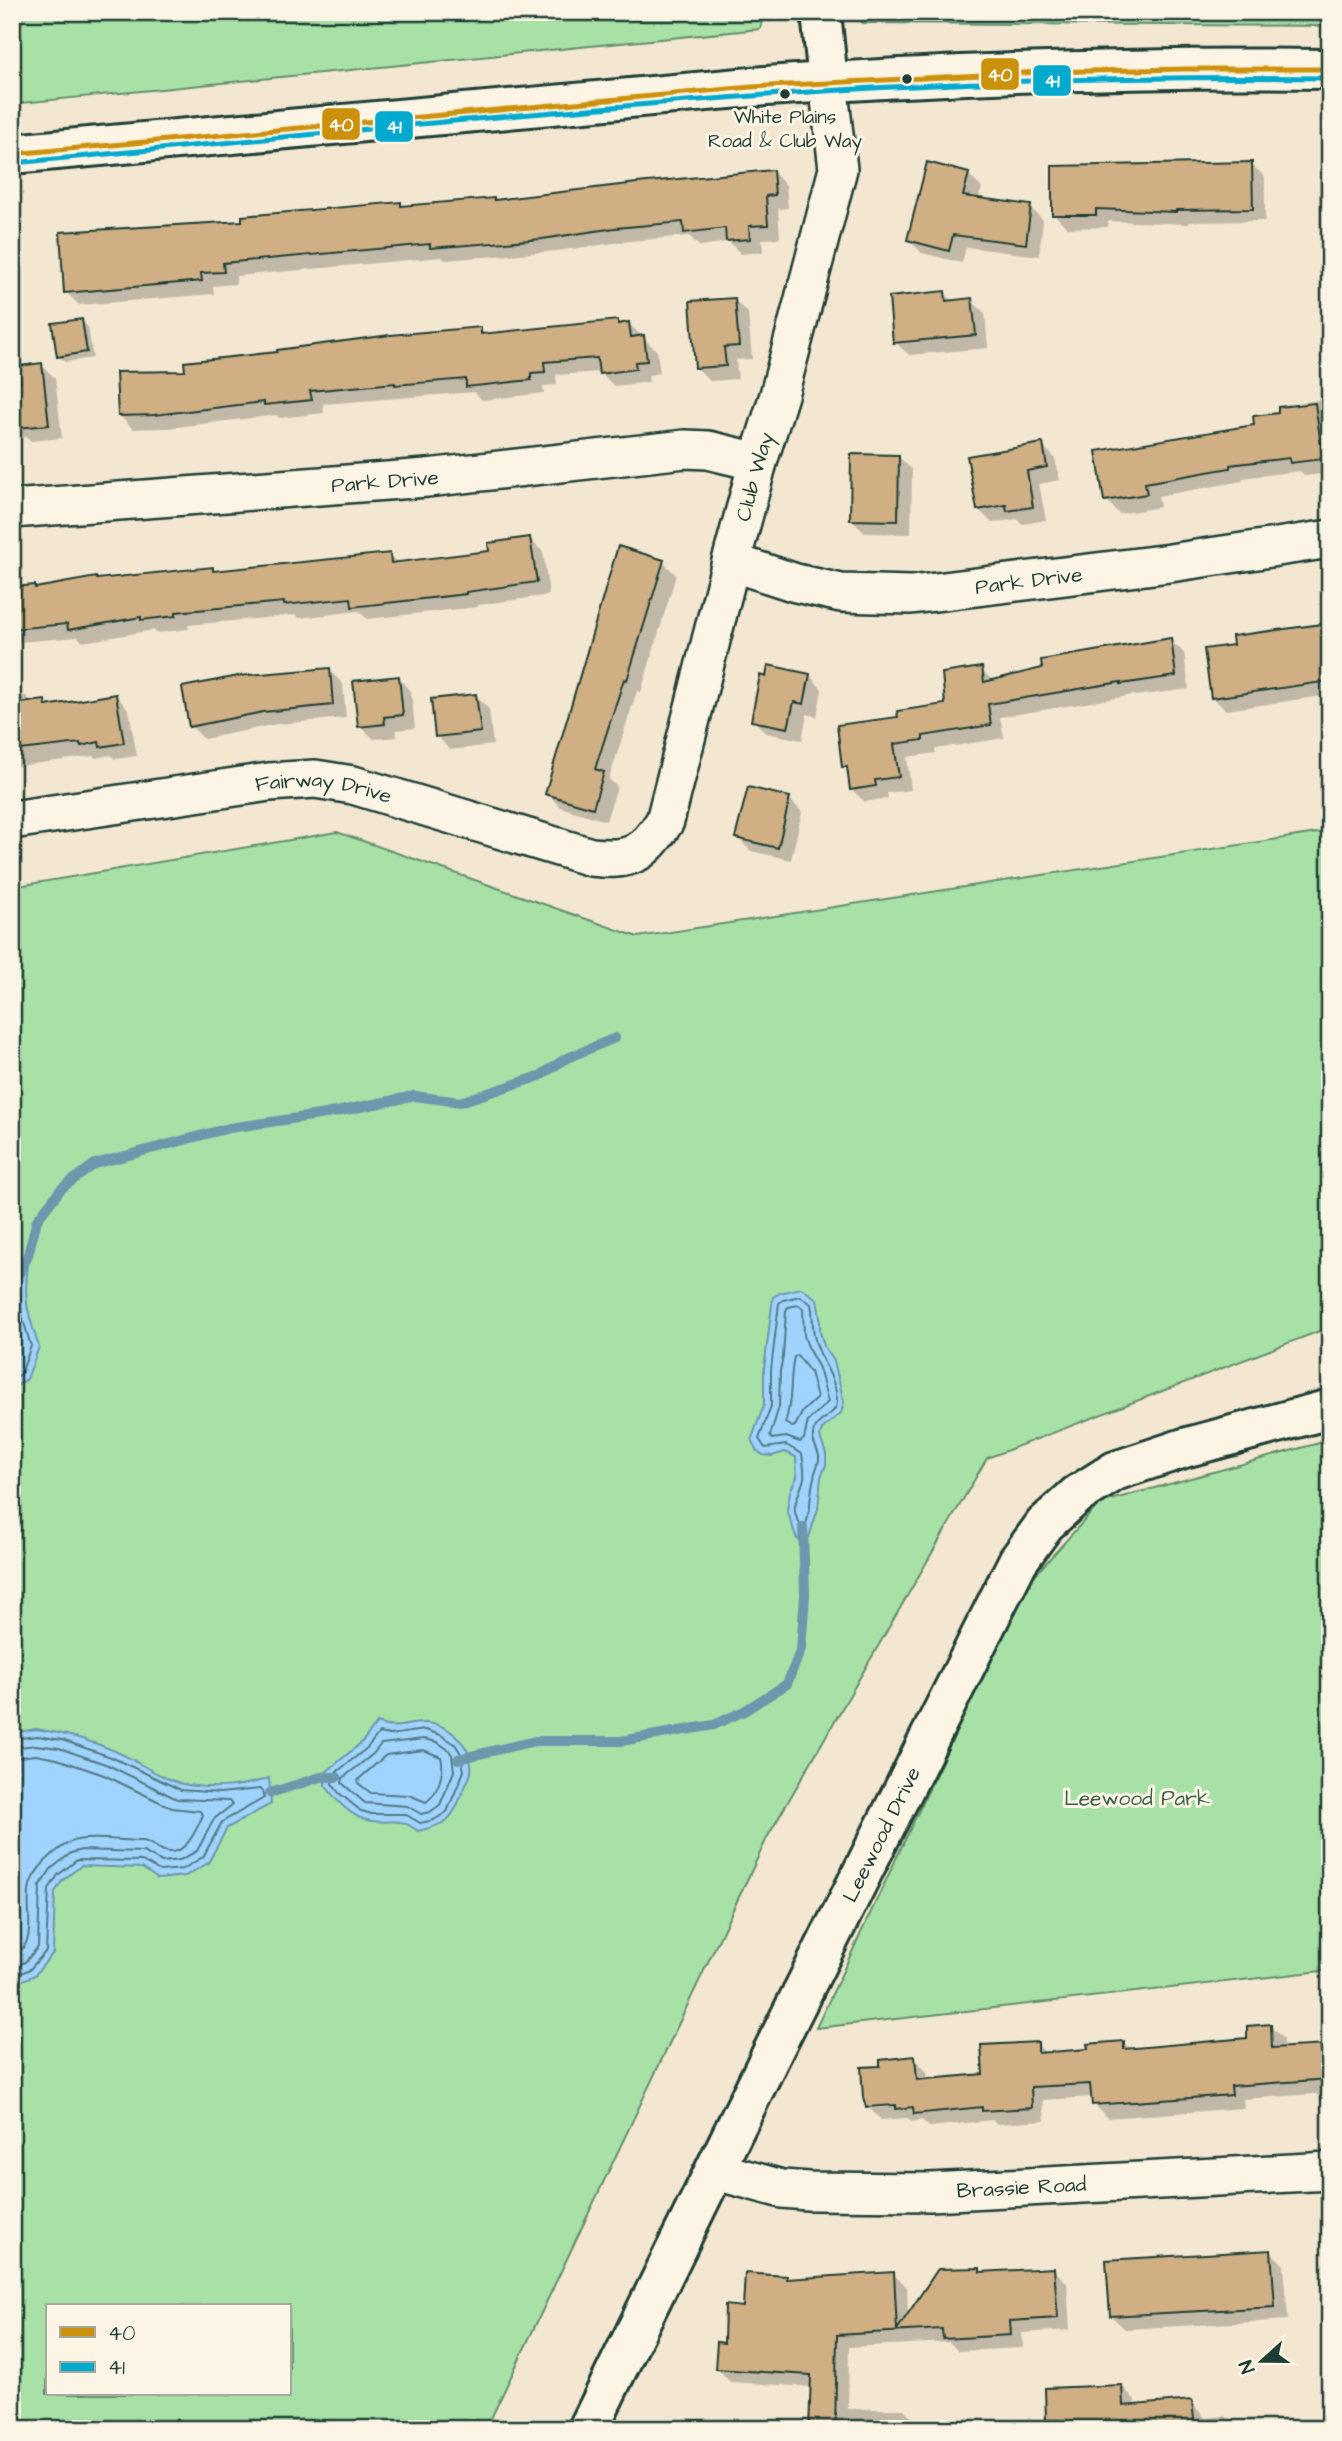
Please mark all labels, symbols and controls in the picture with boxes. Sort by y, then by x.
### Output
line badge: 40 [980,57,1020,91]
text: 40 [988,62,1012,89]
line badge: 41 [1032,64,1072,97]
text: 41 [1044,68,1060,95]
unlabelled marker [900,72,914,86]
marker: White Plains Road & Club Way [778,87,792,101]
place label: White Plains Road & Club Way [708,104,863,156]
line badge: 40 [321,107,361,141]
line badge: 41 [374,110,414,143]
text: 40 [329,112,353,139]
text: 41 [386,114,402,141]
street label: Club Way [729,428,783,524]
street label: Park Drive [330,463,440,500]
street label: Park Drive [974,560,1084,602]
street label: Fairway Drive [253,765,395,811]
street label: Leewood Drive [836,1762,928,1907]
park label: Leewood Park [1064,1784,1210,1813]
street label: Brassie Road [956,2170,1087,2206]
legend [46,2304,290,2396]
text: 40 [108,2319,136,2348]
north arrow [1226,2326,1296,2396]
text: 41 [108,2353,125,2382]
text: N [1233,2356,1262,2377]

